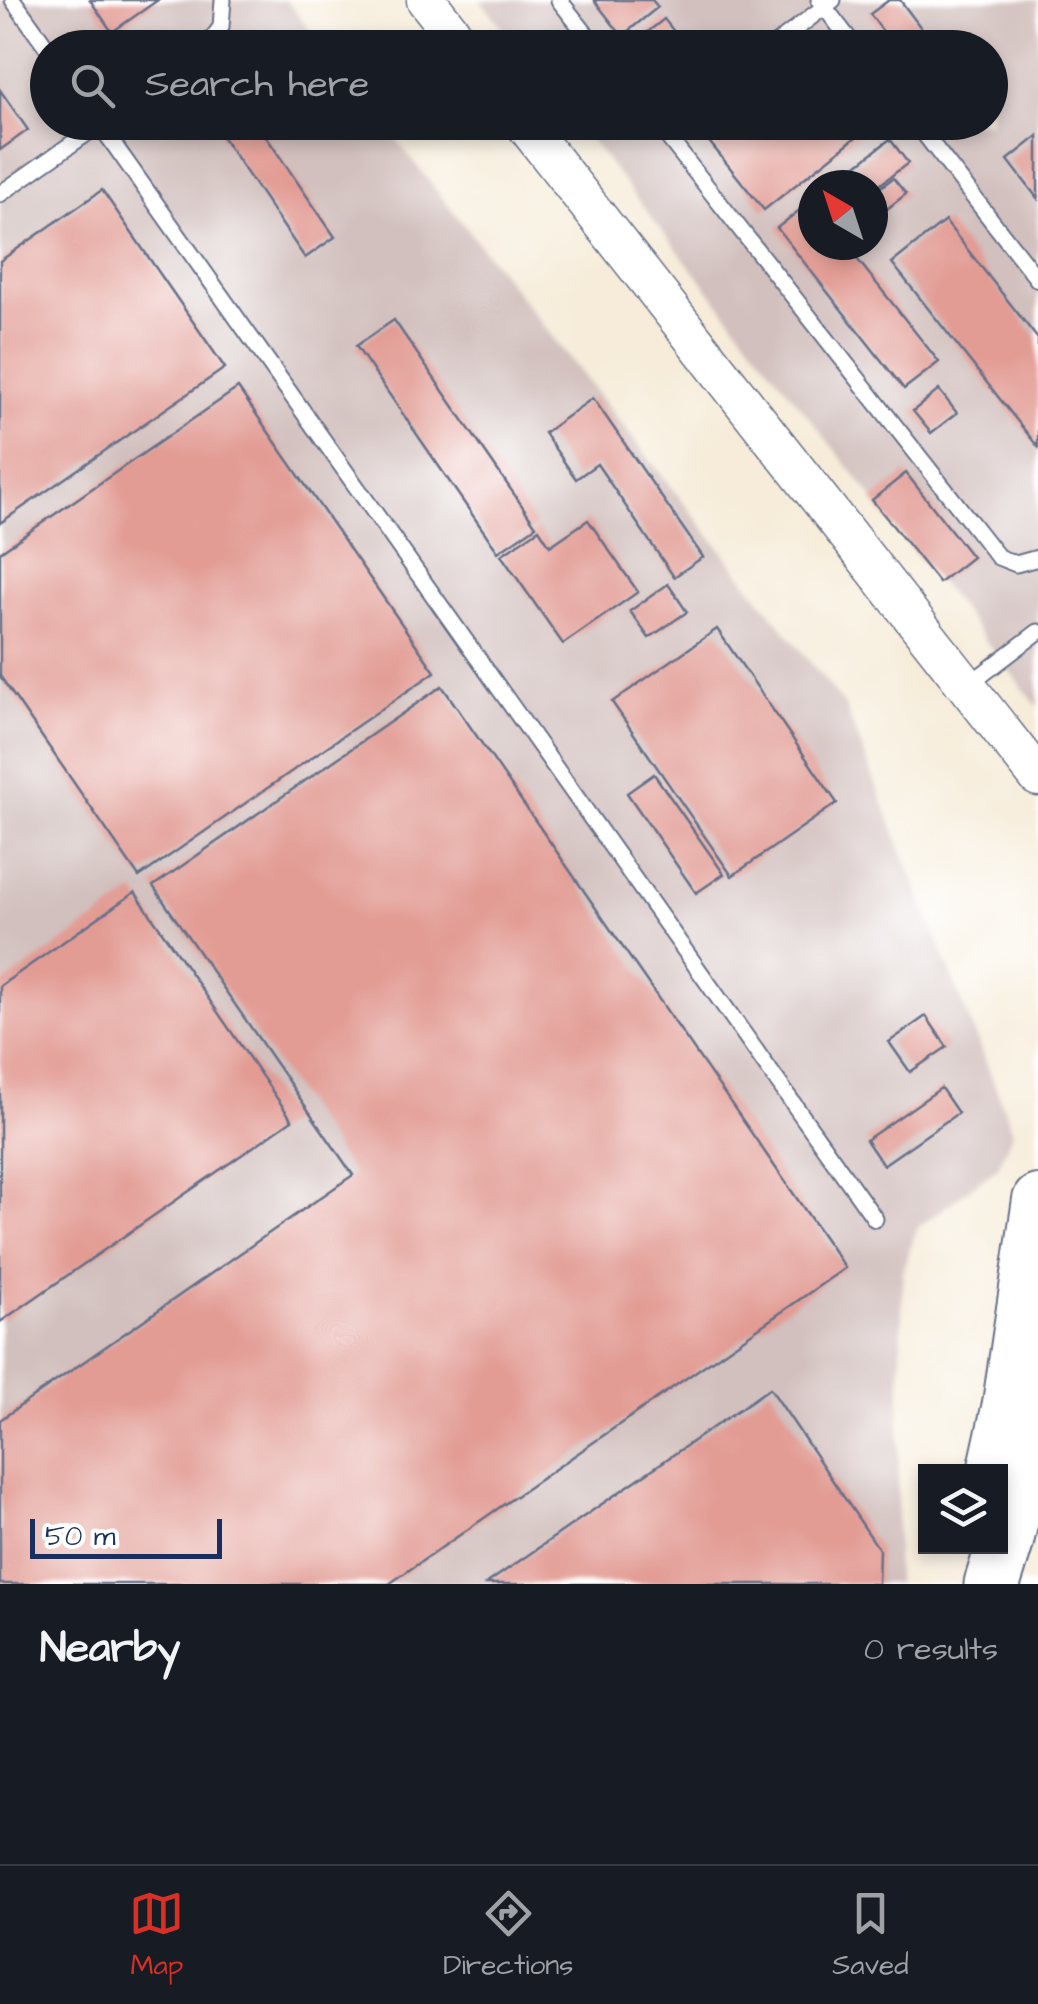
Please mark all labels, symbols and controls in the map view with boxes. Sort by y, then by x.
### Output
search box [30,30,1008,140]
icon: search [65,58,120,113]
text: Search here [145,59,369,111]
north arrow [798,170,888,260]
map controls [918,1464,1008,1554]
button: layers [918,1464,1008,1554]
scale bar [30,1514,222,1558]
text: 50 m [45,1517,116,1556]
text: Nearby [40,1620,180,1678]
text: 0 results [864,1627,998,1672]
tab: Map [129,1886,184,1985]
tab: Directions [443,1886,573,1985]
tab: Saved [832,1886,909,1985]

